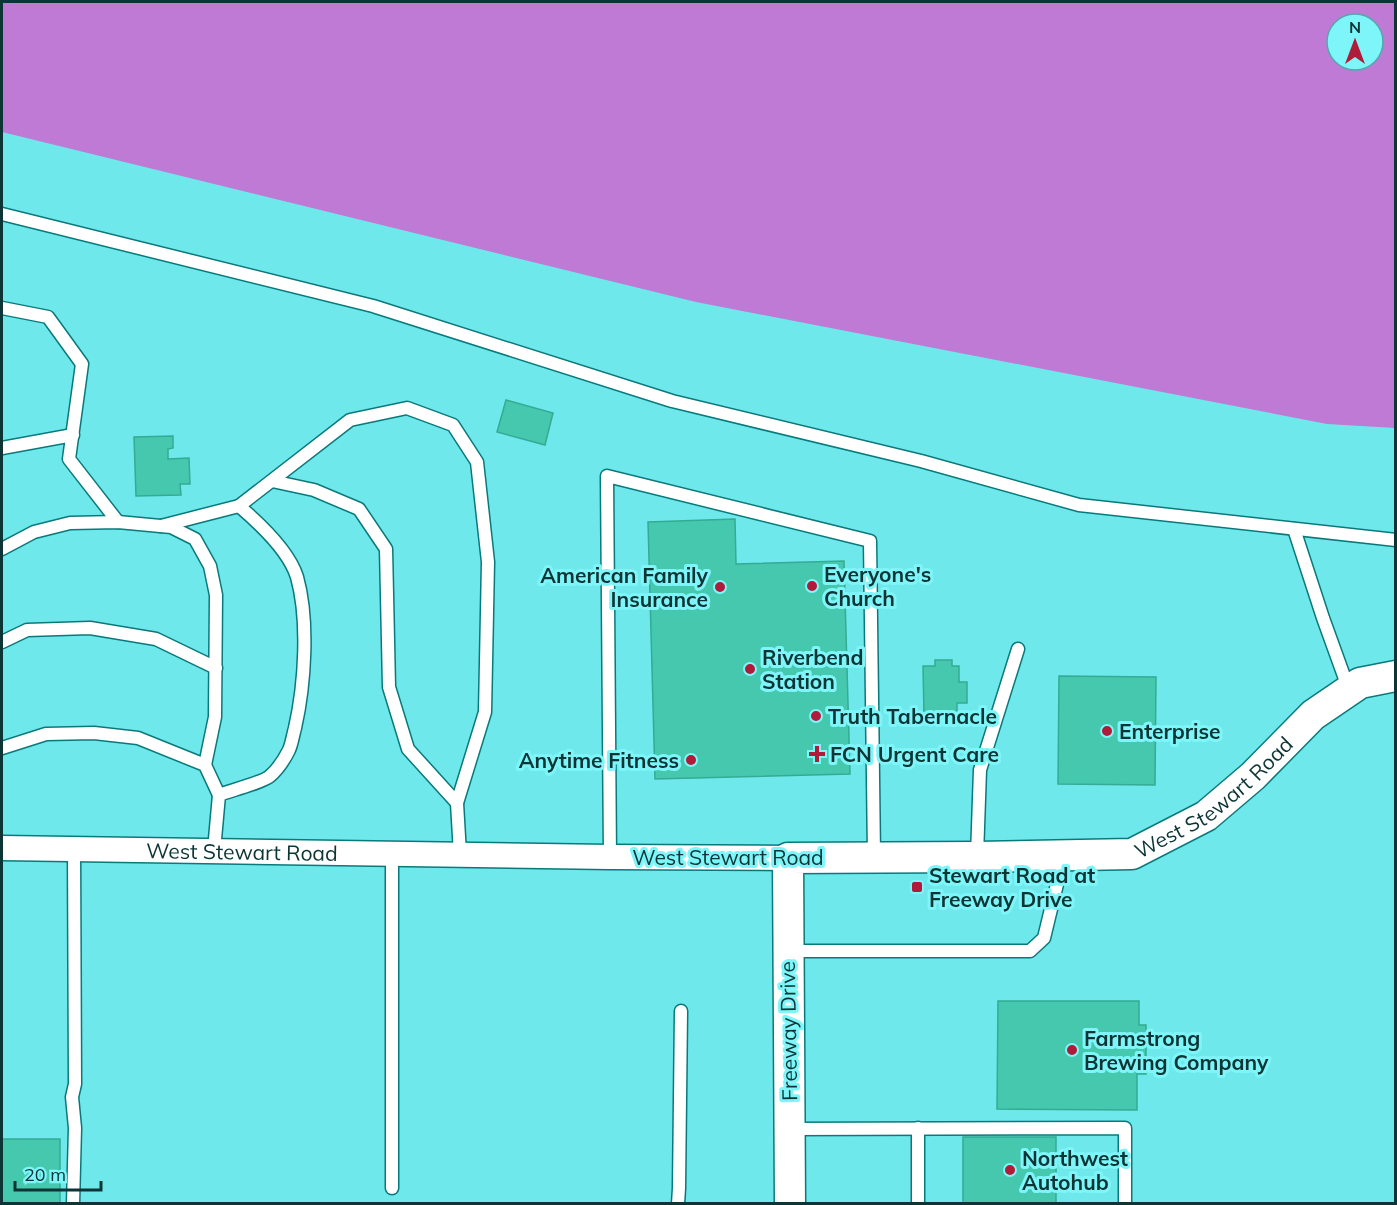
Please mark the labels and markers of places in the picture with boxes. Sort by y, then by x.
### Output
place label: Everyone's Church [824,561,931,611]
place label: American Family Insurance [540,562,709,612]
marker: Everyone's Church [805,579,819,593]
marker: American Family Insurance [713,580,727,594]
place label: Riverbend Station [762,644,863,694]
marker: Riverbend Station [743,662,757,676]
place label: Truth Tabernacle [828,703,997,729]
marker: Truth Tabernacle [809,709,823,723]
place label: Enterprise [1119,718,1221,744]
marker: Enterprise [1100,724,1114,738]
place label: FCN Urgent Care [830,741,999,767]
marker: FCN Urgent Care [808,745,826,763]
place label: Anytime Fitness [519,747,679,773]
marker: Anytime Fitness [684,753,698,767]
place label: Stewart Road at Freeway Drive [929,862,1095,912]
marker: Stewart Road at Freeway Drive [910,880,924,894]
place label: Farmstrong Brewing Company [1084,1025,1269,1075]
marker: Farmstrong Brewing Company [1065,1043,1079,1057]
place label: Northwest Autohub [1022,1145,1128,1195]
marker: Northwest Autohub [1003,1163,1017,1177]

